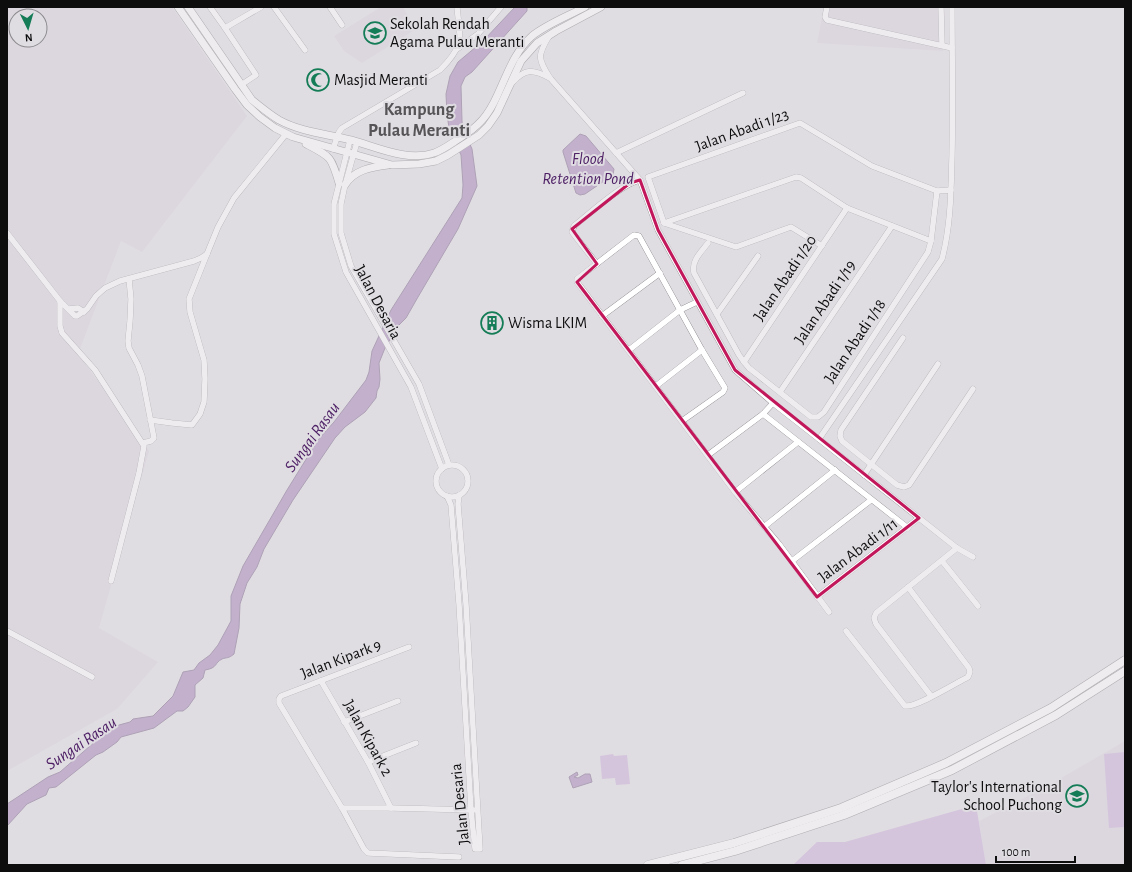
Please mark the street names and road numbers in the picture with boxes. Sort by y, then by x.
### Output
street label: Jalan Abadi 1/23 [693,106,791,154]
street label: Jalan Abadi 1/20 [751,232,819,324]
street label: Jalan Abadi 1/19 [791,257,859,347]
street label: Jalan Desaria [352,262,404,342]
street label: Jalan Abadi 1/18 [821,296,889,386]
street label: Jalan Abadi 1/11 [815,515,901,585]
street label: Jalan Kipark 9 [299,636,383,682]
street label: Jalan Kipark 2 [341,697,395,779]
street label: Jalan Desaria [448,763,472,845]

